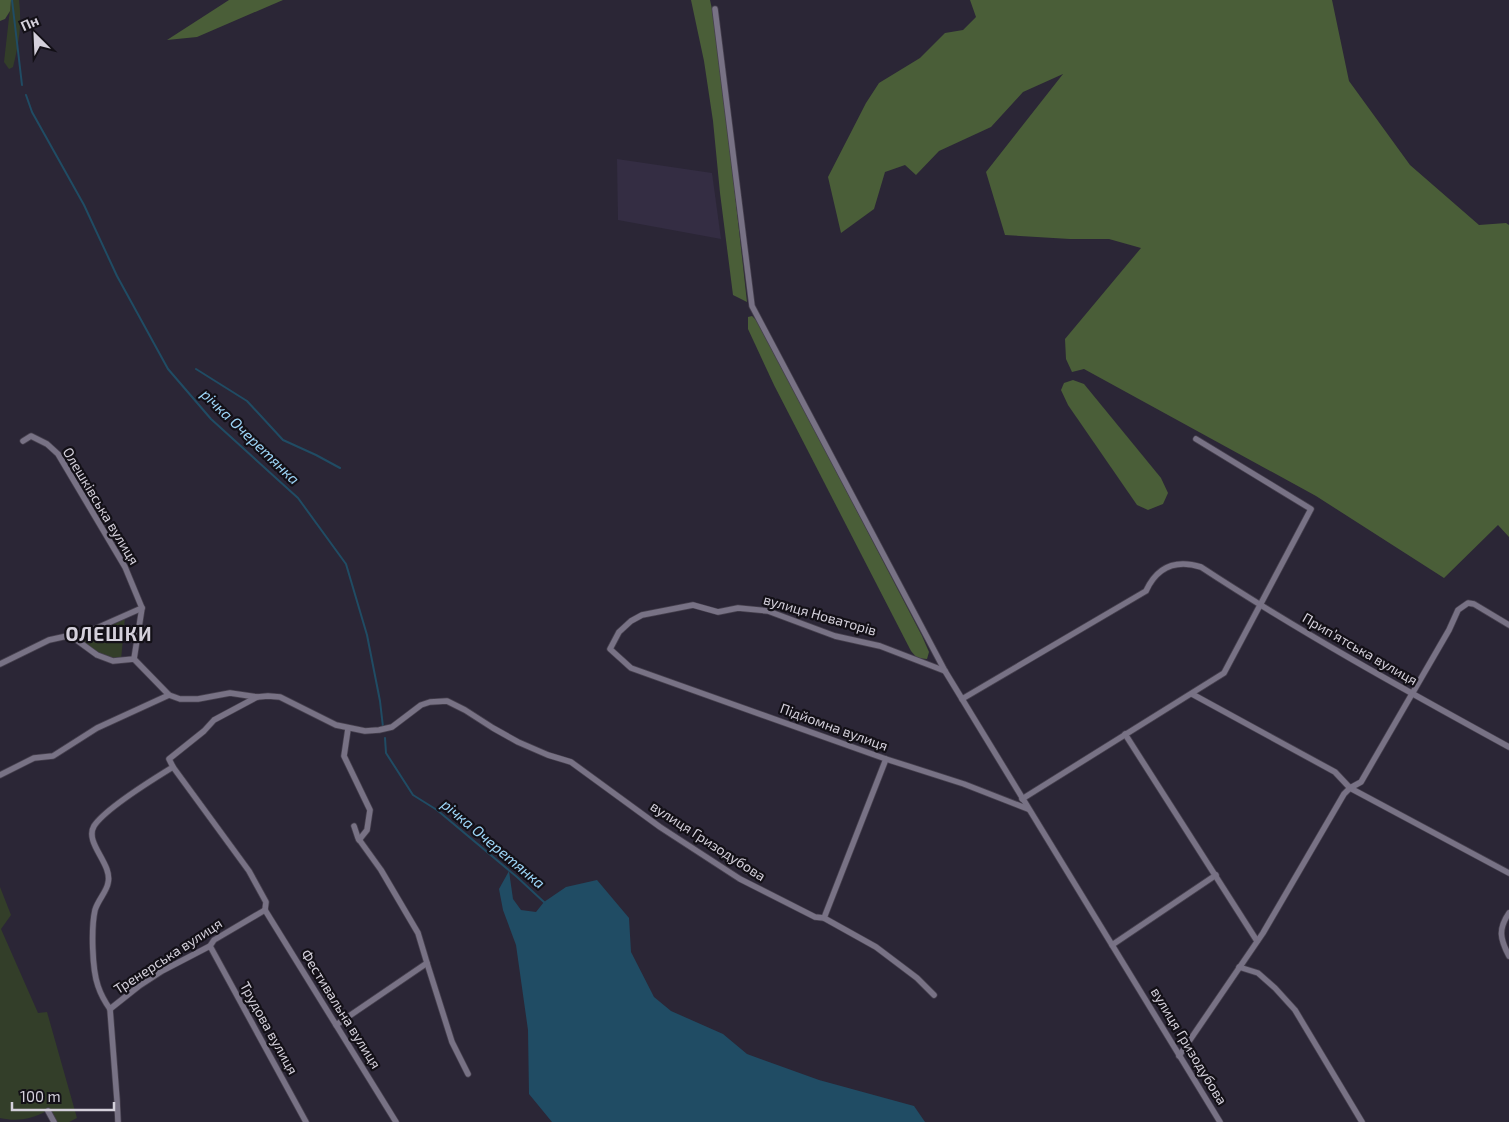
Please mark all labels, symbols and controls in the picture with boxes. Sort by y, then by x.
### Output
north arrow [10,10,60,60]
text: Пн [18,11,41,34]
water label: річка Очеретянка [198,385,304,488]
street label: Олешківська вулиця [60,444,143,567]
street label: вулиця Новаторів [762,590,879,639]
street label: Прип’ятська вулиця [1300,609,1421,688]
district label: ОЛЕШКИ [65,622,153,645]
street label: Підйомна вулиця [778,699,890,754]
water label: річка Очеретянка [438,795,549,892]
street label: вулиця Гризодубова [648,797,769,884]
street label: Тренерська вулиця [110,914,225,997]
street label: Фестивальна вулиця [298,946,385,1071]
street label: Трудова вулиця [237,978,302,1077]
street label: вулиця Гризодубова [1148,984,1231,1107]
scale bar [12,1080,115,1112]
text: 100 m [20,1087,61,1105]

